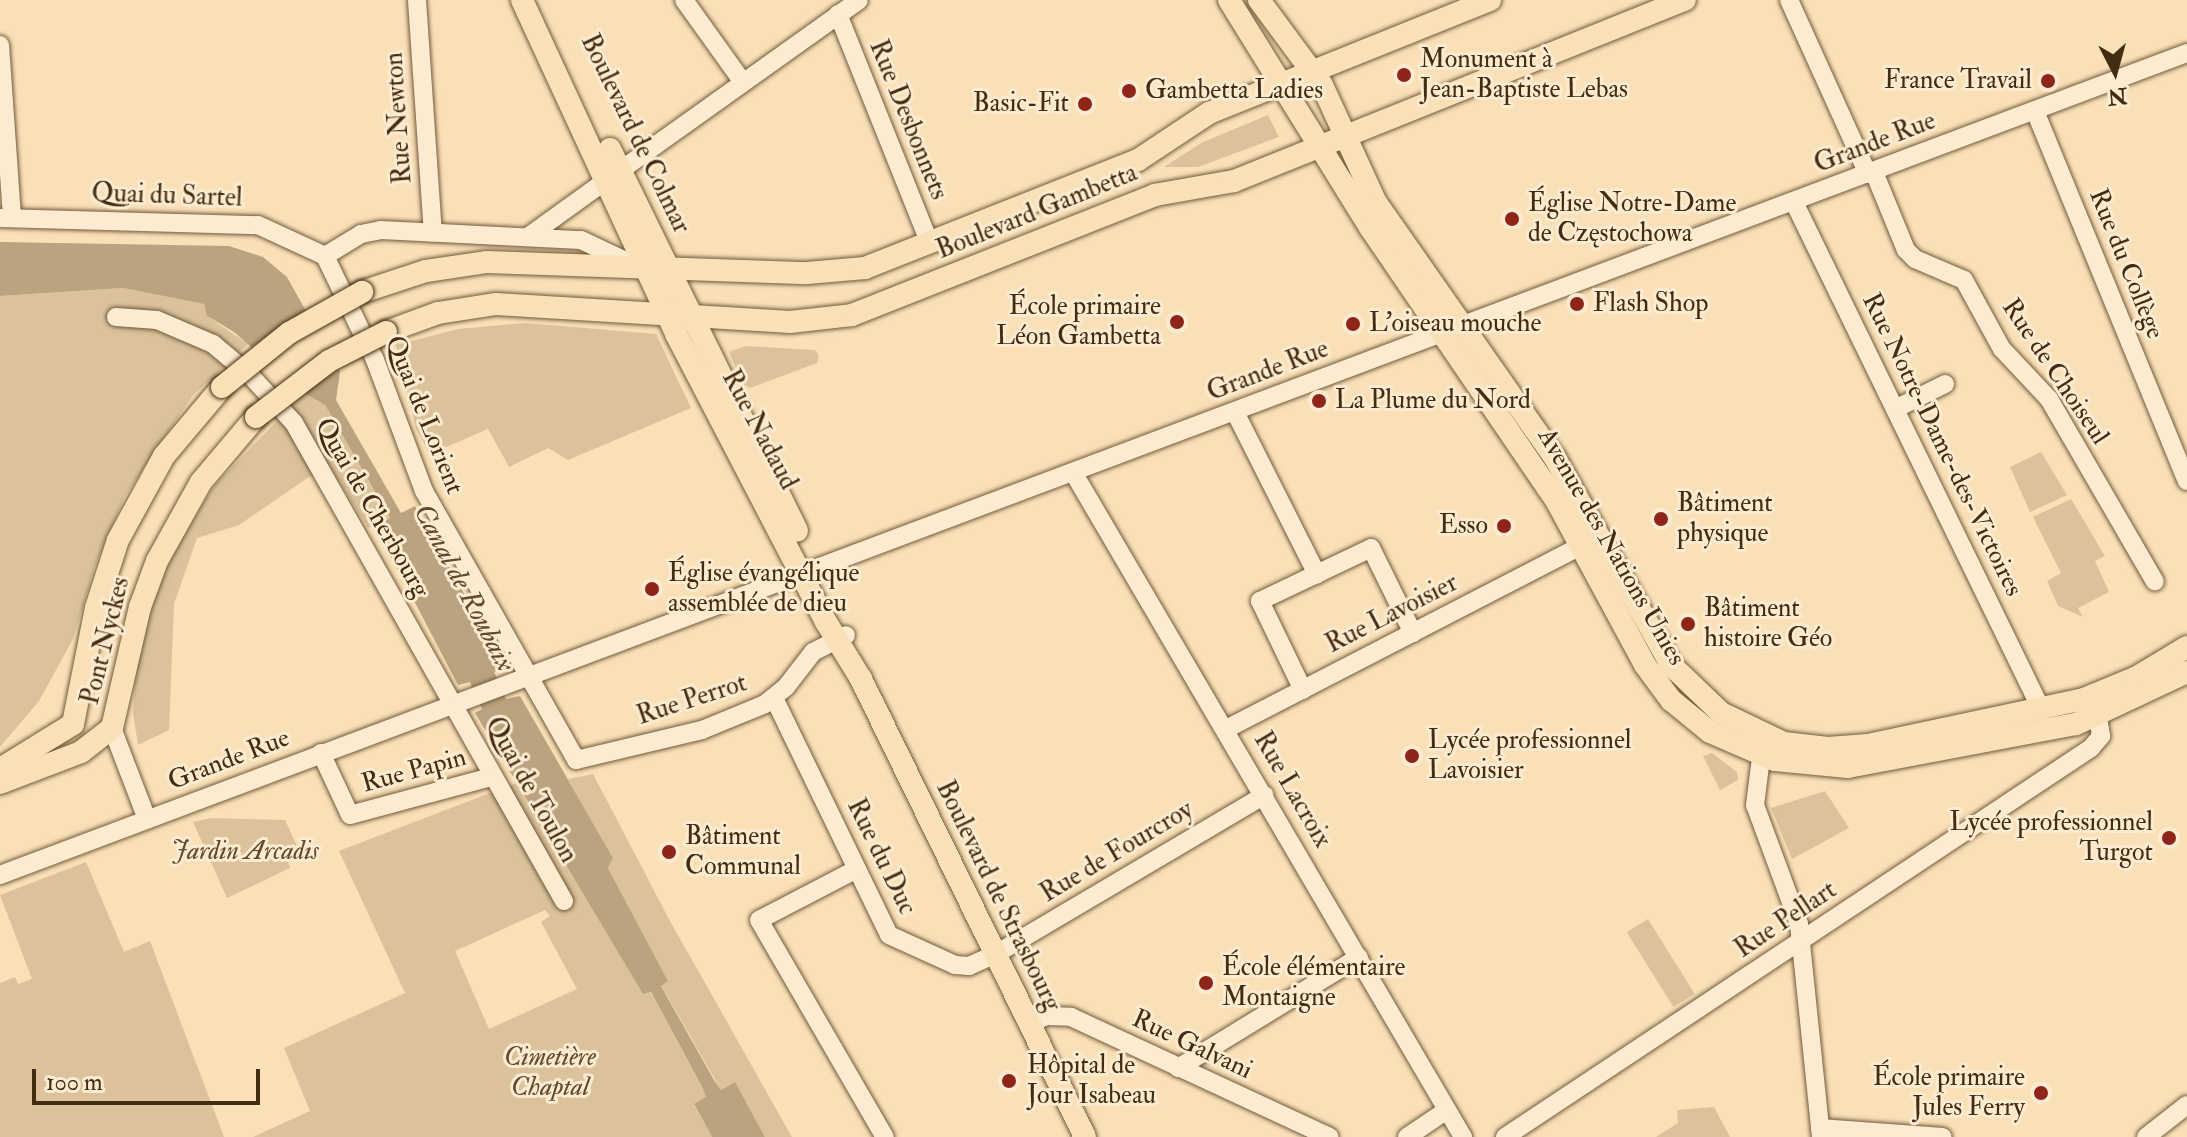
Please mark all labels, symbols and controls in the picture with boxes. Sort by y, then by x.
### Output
street label: Boulevard de Colmar [573,29,697,239]
north arrow [2075,32,2155,112]
street label: Rue Desbonnets [862,36,954,204]
place label: Monument à Jean-Baptiste Lebas [1420,44,1628,106]
street label: Rue Newton [379,51,419,185]
place label: France Travail [1884,65,2032,97]
marker: Monument à Jean-Baptiste Lebas [1395,66,1413,84]
marker: France Travail [2039,72,2057,90]
place label: Gambetta Ladies [1145,75,1323,107]
text: N [2106,81,2129,111]
marker: Gambetta Ladies [1120,82,1138,100]
place label: Basic-Fit [973,88,1069,120]
marker: Basic-Fit [1076,95,1094,113]
street label: Grande Rue [1810,106,1940,180]
street label: Boulevard Gambetta [932,157,1142,267]
street label: Quai du Sartel [91,178,243,214]
street label: Rue du Collège [2082,184,2170,344]
place label: Église Notre-Dame de Częstochowa [1528,188,1736,250]
marker: Église Notre-Dame de Częstochowa [1503,210,1521,228]
place label: Flash Shop [1593,288,1708,320]
street label: Rue Notre-Dame-des-Victoires [1855,288,2029,602]
place label: École primaire Léon Gambetta [996,291,1161,352]
street label: Rue de Choiseul [1995,293,2115,451]
marker: Flash Shop [1568,295,1586,313]
place label: L'oiseau mouche [1369,308,1541,340]
marker: École primaire Léon Gambetta [1168,313,1186,331]
marker: L'oiseau mouche [1344,315,1362,333]
street label: Quai de Lorient [378,331,470,499]
street label: Grande Rue [1203,334,1333,408]
street label: Rue Nadaud [714,365,804,495]
place label: La Plume du Nord [1335,385,1531,417]
marker: La Plume du Nord [1310,392,1328,410]
street label: Quai de Cherbourg [308,413,436,603]
street label: Avenue des Nations Unies [1530,423,1692,671]
place label: Bâtiment physique [1677,488,1773,550]
water label: Canal de Roubaix [406,498,522,678]
place label: Esso [1439,510,1488,542]
marker: Bâtiment physique [1652,510,1670,528]
marker: Esso [1495,517,1513,535]
place label: Église évangélique assemblée de dieu [668,558,859,620]
street label: Rue Lavoisier [1321,567,1463,661]
street label: Pont Nyckes [75,574,137,708]
marker: Église évangélique assemblée de dieu [643,580,661,598]
place label: Bâtiment histoire Géo [1704,593,1832,654]
marker: Bâtiment histoire Géo [1679,615,1697,633]
street label: Rue Perrot [633,668,751,732]
street label: Quai de Toulon [478,712,584,868]
street label: Grande Rue [164,723,294,797]
place label: Lycée professionnel Lavoisier [1428,725,1631,786]
street label: Rue Lacroix [1246,726,1338,854]
street label: Rue Papin [358,742,470,800]
marker: Lycée professionnel Lavoisier [1403,747,1421,765]
street label: Boulevard de Strasbourg [929,776,1067,1016]
street label: Rue du Duc [840,794,922,920]
street label: Rue de Fourcroy [1035,794,1199,910]
place label: Lycée professionnel Turgot [1950,807,2153,868]
place label: Bâtiment Communal [685,821,801,882]
marker: Lycée professionnel Turgot [2160,829,2178,847]
park label: Jardin Arcadis [171,836,319,868]
marker: Bâtiment Communal [660,843,678,861]
street label: Rue Pellart [1729,875,1843,965]
place label: École élémentaire Montaigne [1222,952,1405,1014]
marker: École élémentaire Montaigne [1197,974,1215,992]
street label: Rue Galvani [1127,1004,1257,1086]
park label: Cimetière Chaptal [504,1042,596,1104]
place label: Hôpital de Jour Isabeau [1027,1050,1156,1112]
scale bar [36,1053,264,1103]
place label: École primaire Jules Ferry [1873,1062,2025,1124]
text: 100 m [46,1067,103,1098]
marker: Hôpital de Jour Isabeau [998,1070,1020,1092]
marker: École primaire Jules Ferry [2032,1084,2050,1102]

